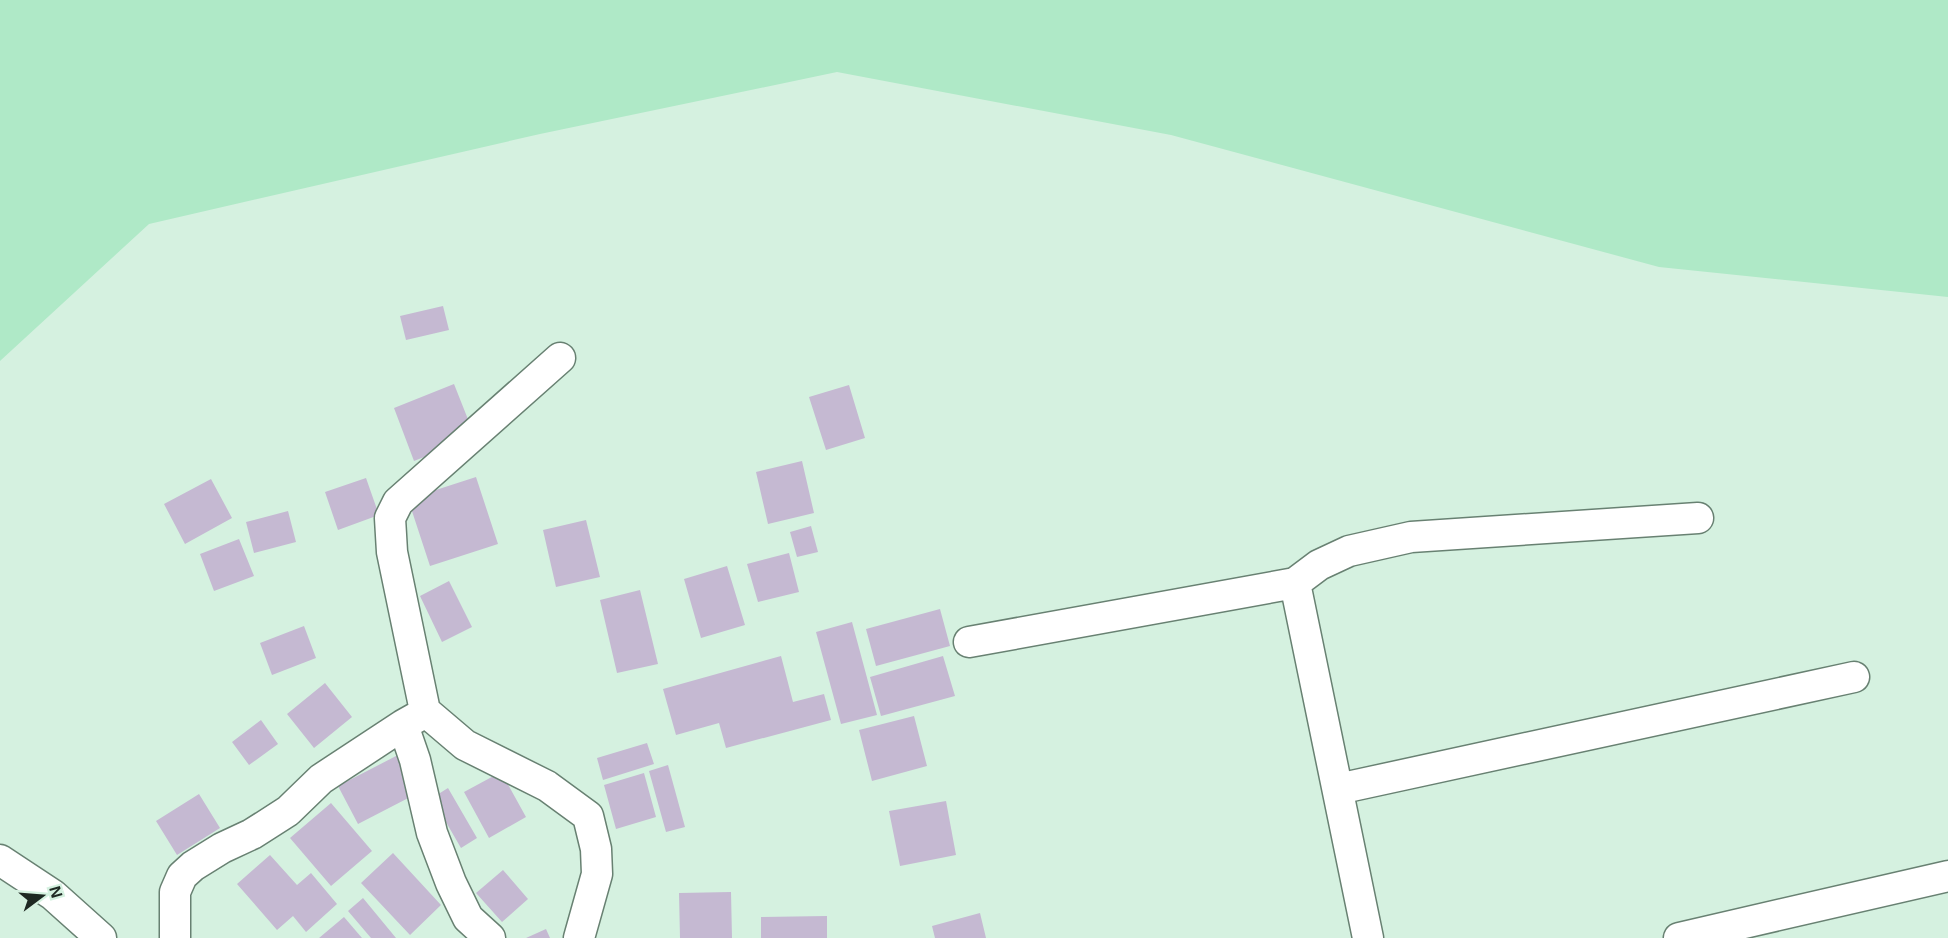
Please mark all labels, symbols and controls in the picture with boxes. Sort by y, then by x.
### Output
north arrow [12,866,72,926]
text: N [46,884,66,900]

